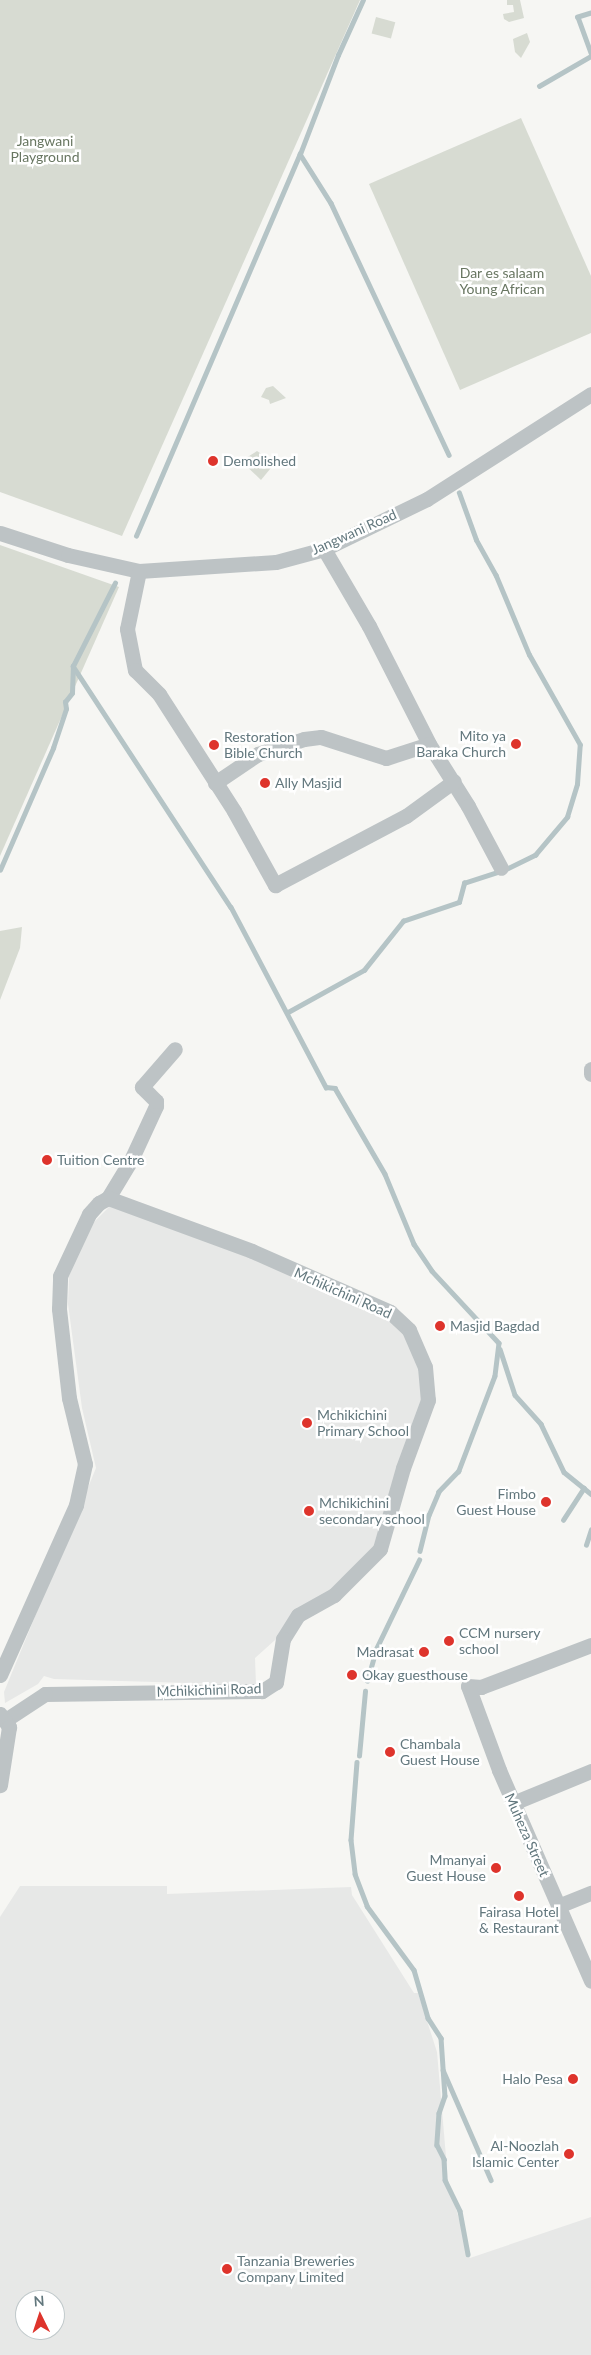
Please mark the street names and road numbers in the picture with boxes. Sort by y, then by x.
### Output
street label: Jangwani Road [309,506,399,558]
street label: Mchikichini Road [292,1264,394,1322]
street label: Mchikichini Road [156,1680,262,1700]
street label: Muheza Street [501,1791,553,1879]

